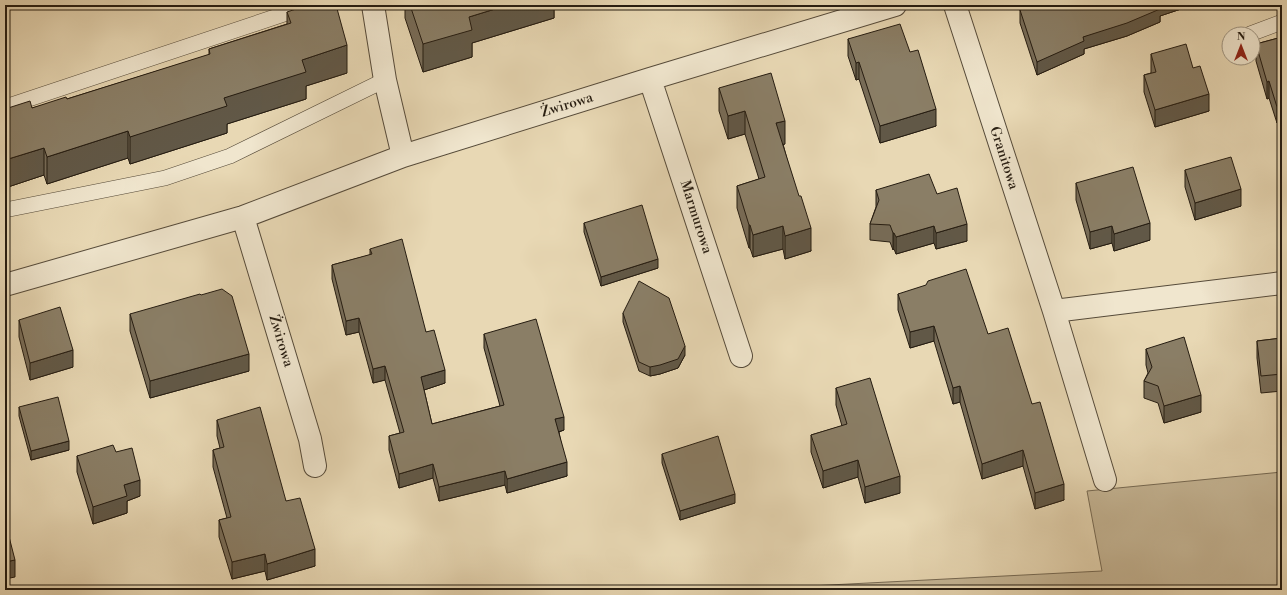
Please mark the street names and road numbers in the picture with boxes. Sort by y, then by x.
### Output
street label: Żwirowa [538,86,596,121]
street label: Granitowa [985,124,1023,193]
street label: Marmurowa [676,178,717,257]
street label: Żwirowa [265,312,300,370]

